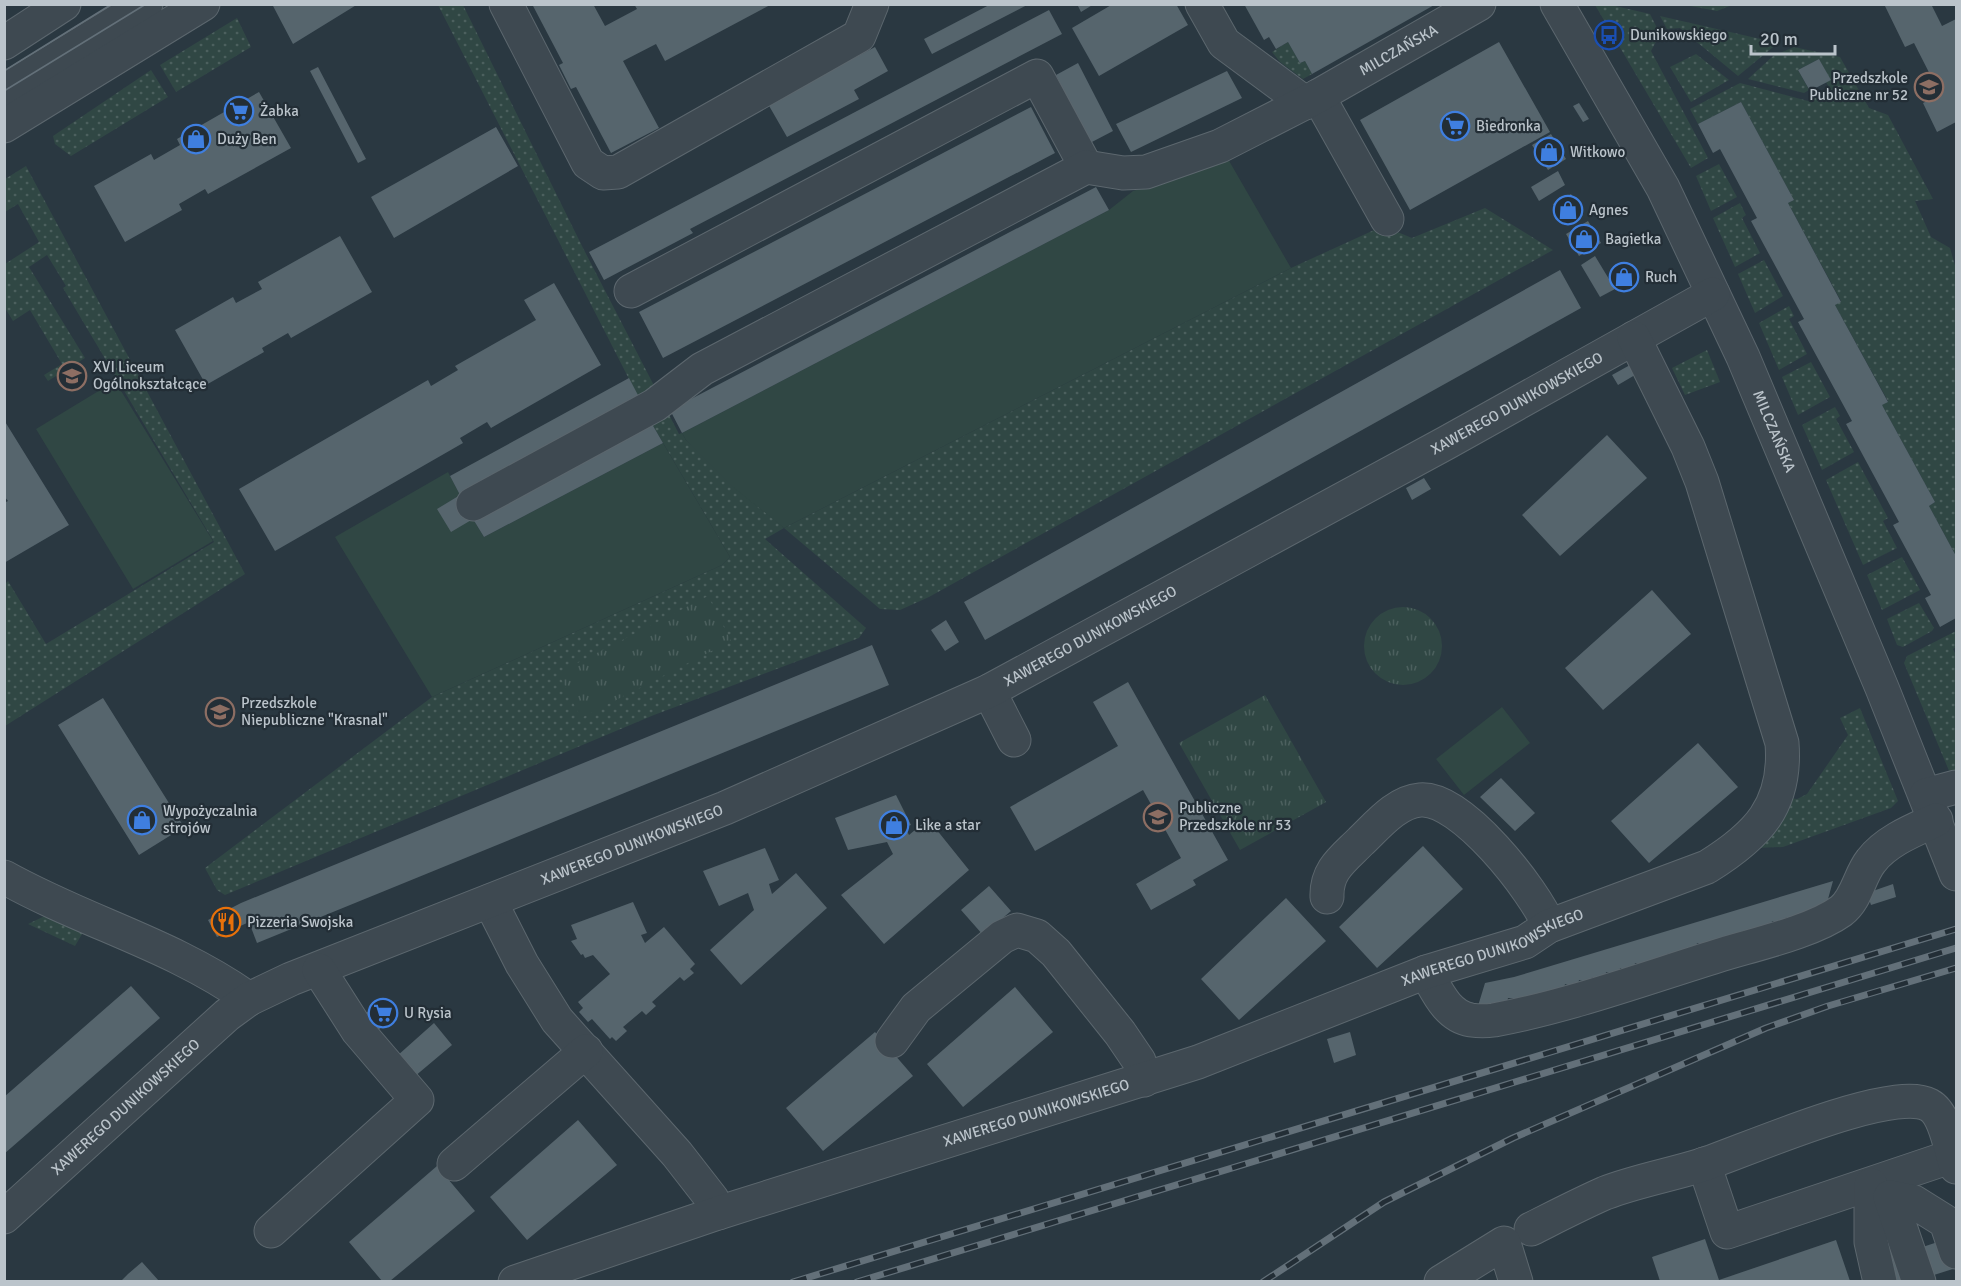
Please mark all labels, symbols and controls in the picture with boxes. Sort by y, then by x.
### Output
scale bar [1751,18,1835,56]
bus stop icon: Dunikowskiego [1593,19,1625,51]
street label: MILCZAŃSKA [1356,20,1441,79]
place label: Dunikowskiego [1630,26,1727,44]
text: 20 m [1760,28,1798,50]
place label: Przedszkole Publiczne nr 52 [1809,69,1908,104]
school or university icon: Przedszkole Publiczne nr 52 [1913,71,1945,103]
supermarket icon: Żabka [223,95,255,127]
place label: Żabka [260,102,299,120]
supermarket icon: Biedronka [1439,110,1471,142]
place label: Biedronka [1476,117,1541,135]
shop icon: Duży Ben [180,123,212,155]
place label: Duży Ben [217,130,277,148]
shop icon: Witkowo [1533,136,1565,168]
place label: Witkowo [1570,143,1626,161]
shop icon: Agnes [1552,194,1584,226]
place label: Agnes [1589,201,1629,219]
shop icon: Bagietka [1568,223,1600,255]
place label: Bagietka [1605,230,1661,248]
shop icon: Ruch [1608,261,1640,293]
place label: Ruch [1645,268,1677,286]
street label: XAWEREGO DUNIKOWSKIEGO [1428,348,1606,459]
place label: XVI Liceum Ogólnokształcące [93,358,207,393]
school or university icon: XVI Liceum Ogólnokształcące [56,360,88,392]
street label: MILCZAŃSKA [1749,388,1799,475]
street label: XAWEREGO DUNIKOWSKIEGO [1001,582,1180,690]
place label: Przedszkole Niepubliczne "Krasnal" [241,694,388,729]
school or university icon: Przedszkole Niepubliczne "Krasnal" [204,696,236,728]
place label: Publiczne Przedszkole nr 53 [1179,799,1291,834]
street label: XAWEREGO DUNIKOWSKIEGO [538,801,726,889]
school or university icon: Publiczne Przedszkole nr 53 [1142,801,1174,833]
place label: Wypożyczalnia strojów [163,802,257,837]
shop icon: Wypożyczalnia strojów [126,804,158,836]
shop icon: Like a star [878,809,910,841]
place label: Like a star [915,816,981,834]
street label: XAWEREGO DUNIKOWSKIEGO [1399,905,1586,990]
restaurant icon: Pizzeria Swojska [210,906,242,938]
place label: Pizzeria Swojska [247,913,353,931]
supermarket icon: U Rysia [367,997,399,1029]
place label: U Rysia [404,1004,452,1022]
street label: XAWEREGO DUNIKOWSKIEGO [47,1035,204,1179]
street label: XAWEREGO DUNIKOWSKIEGO [941,1075,1132,1151]

